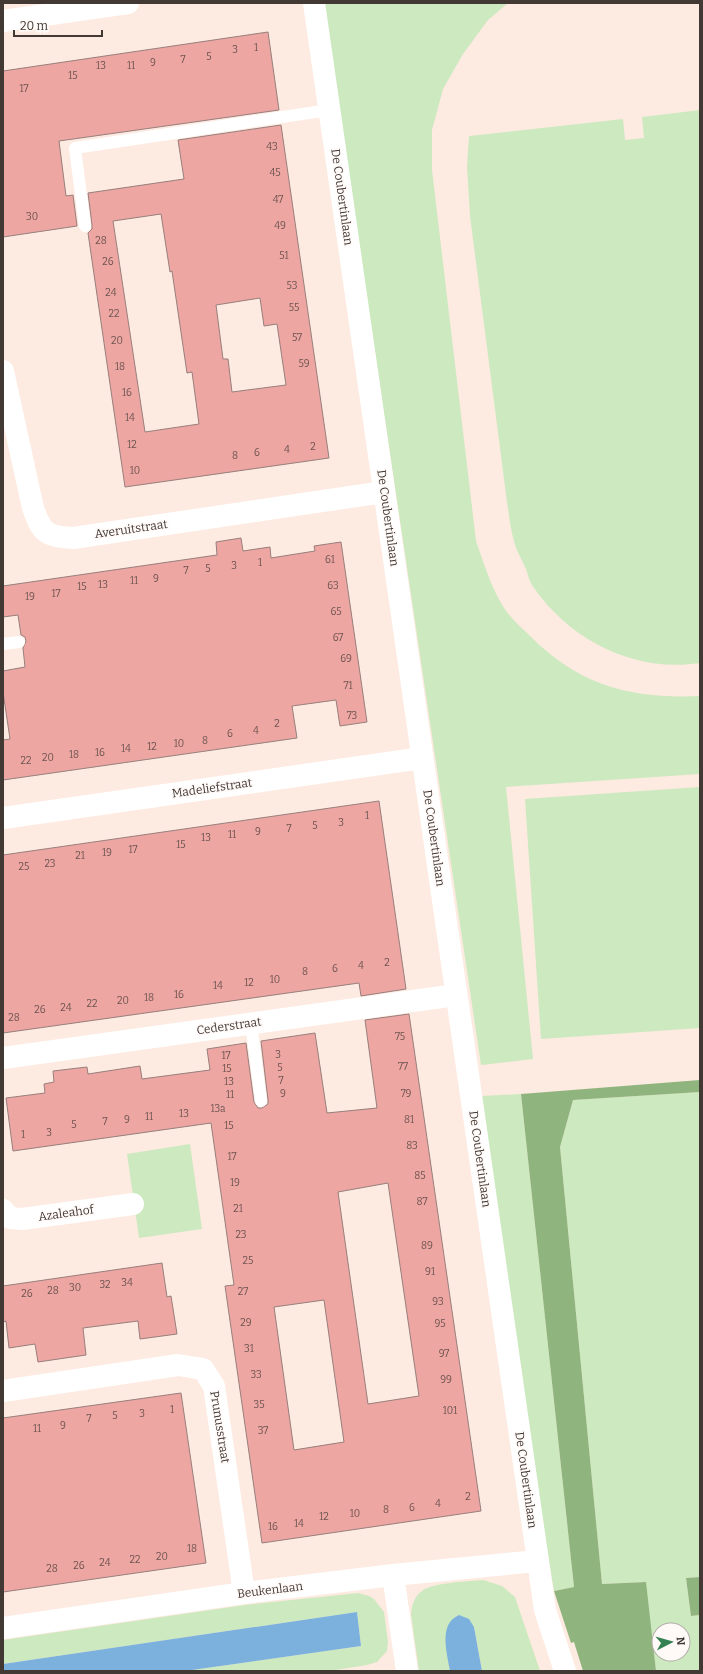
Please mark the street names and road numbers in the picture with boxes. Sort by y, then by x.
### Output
street label: De Coubertinlaan [328,148,356,247]
street label: De Coubertinlaan [374,469,402,568]
street label: Averuitstraat [94,517,169,541]
street label: Madeliefstraat [171,775,254,801]
street label: De Coubertinlaan [420,789,448,888]
street label: Cederstraat [196,1014,263,1037]
street label: De Coubertinlaan [466,1110,494,1209]
street label: Azaleahof [37,1202,95,1224]
street label: Prunusstraat [207,1390,233,1465]
street label: De Coubertinlaan [512,1431,540,1530]
street label: Beukenlaan [236,1579,304,1601]

